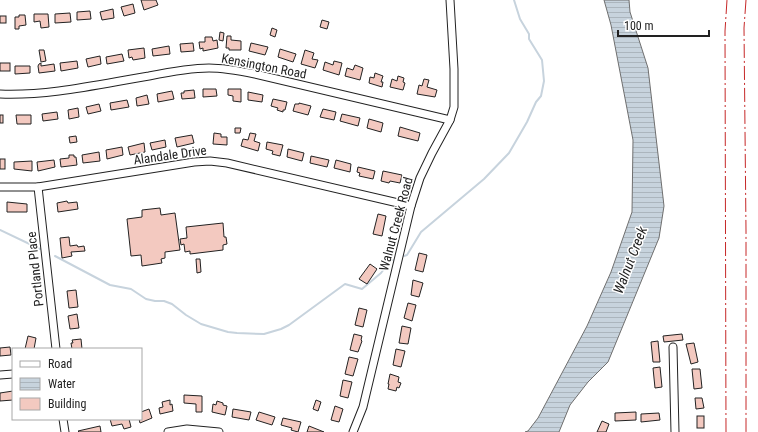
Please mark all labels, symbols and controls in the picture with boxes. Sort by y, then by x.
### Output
scale bar [618,12,709,38]
text: 100 m [624,19,654,33]
street label: Kensington Road [220,50,308,82]
street label: Alandale Drive [132,142,208,168]
street label: Walnut Creek Road [376,175,416,273]
water label: Walnut Creek [610,223,650,296]
street label: Portland Place [24,231,46,307]
legend [12,348,142,420]
text: Road [48,357,72,371]
text: Water [48,377,76,391]
text: Building [48,397,86,411]

